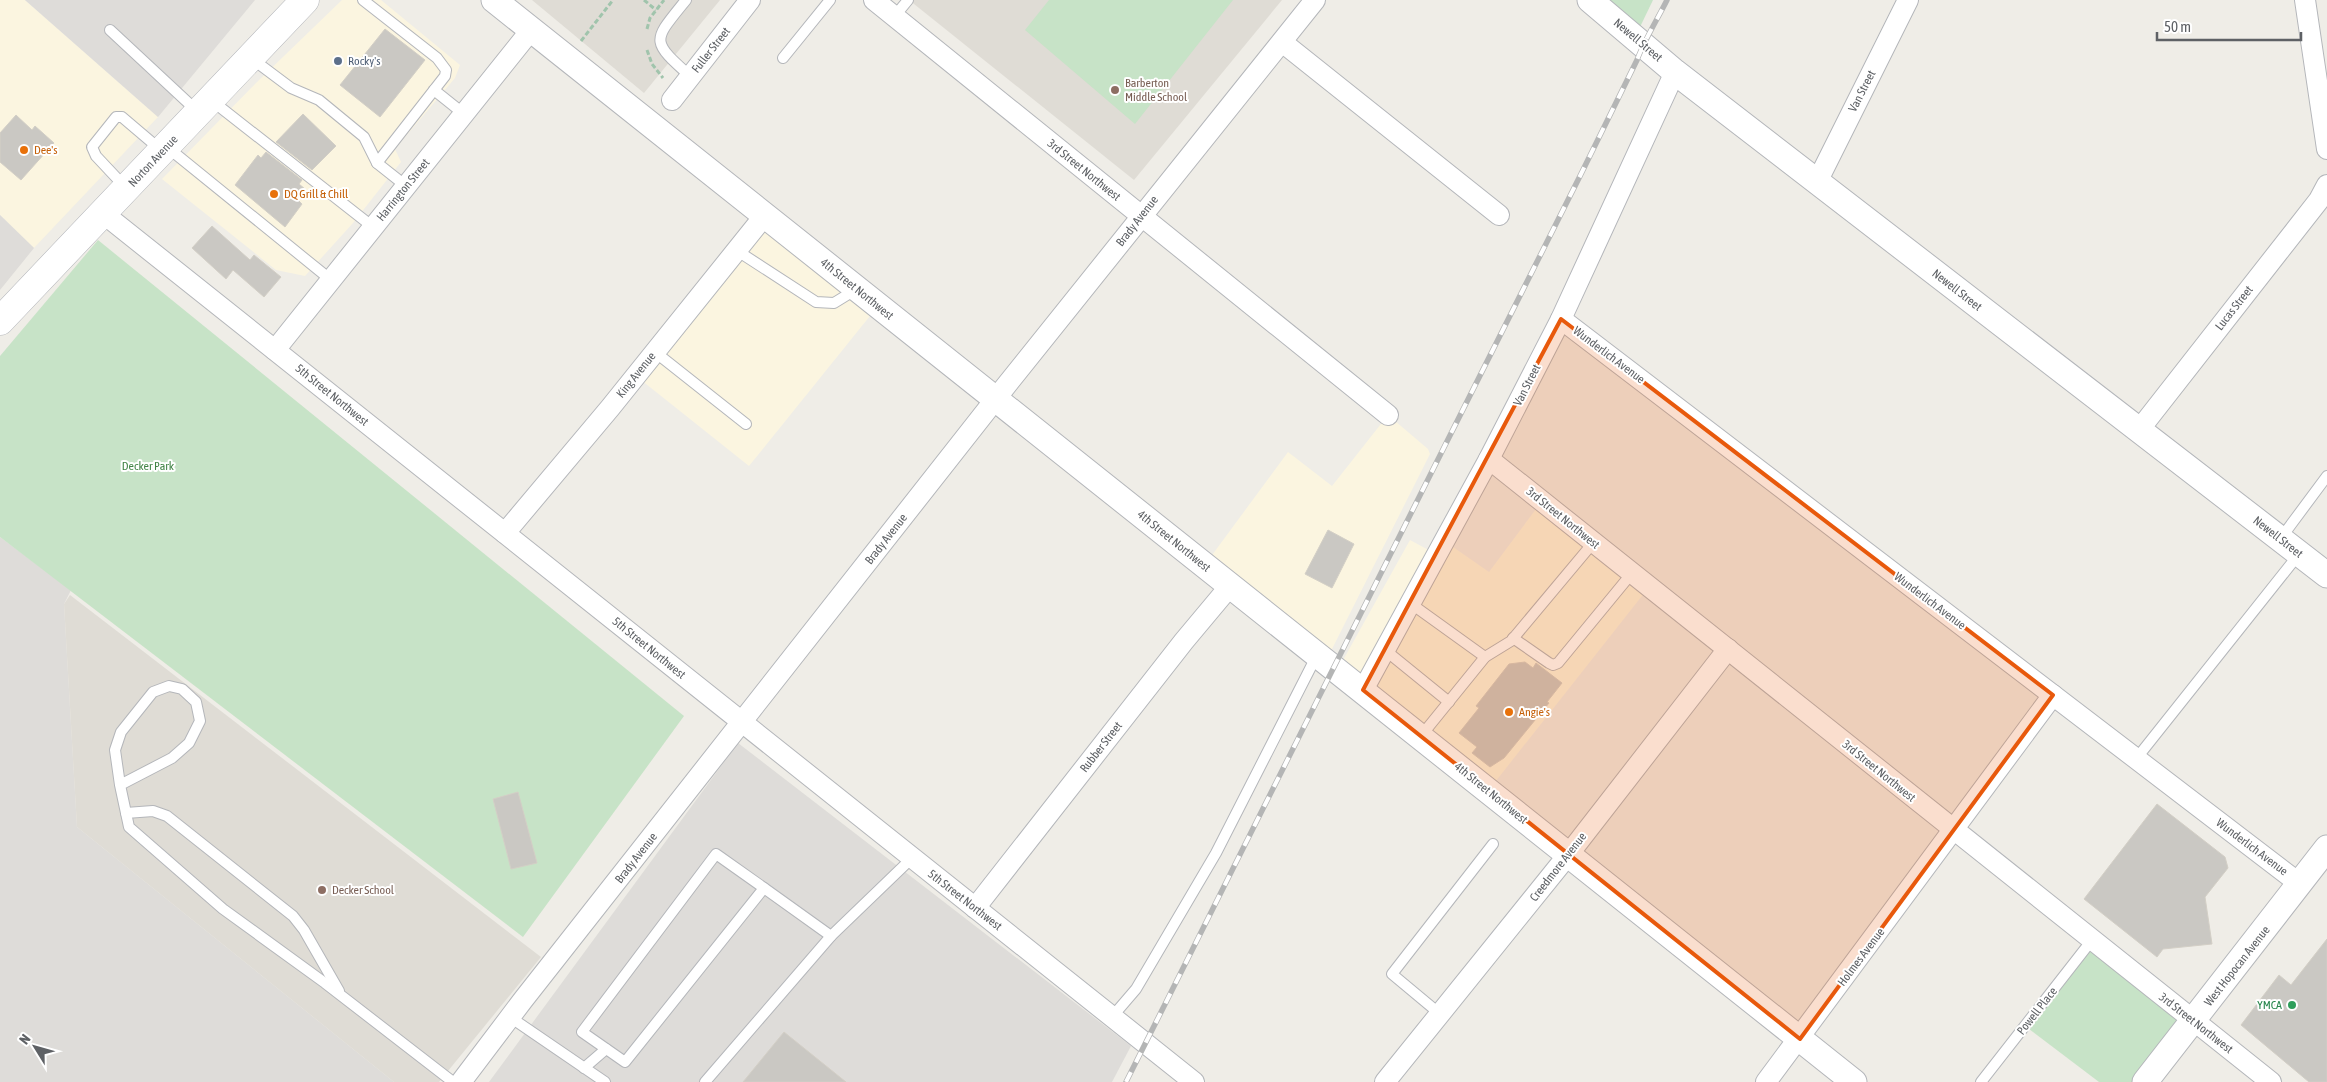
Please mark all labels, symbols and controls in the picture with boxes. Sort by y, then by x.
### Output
scale bar [2157,10,2301,42]
street label: Newell Street [1611,16,1666,65]
text: 50 m [2164,18,2191,35]
street label: Fuller Street [689,24,733,75]
place label: Rocky's [348,54,381,68]
marker: Rocky's [332,55,344,67]
street label: Van Street [1846,67,1879,114]
place label: Barberton Middle School [1125,76,1188,104]
marker: Barberton Middle School [1109,84,1121,96]
street label: Norton Avenue [125,132,181,190]
street label: 3rd Street Northwest [1045,136,1124,204]
place label: Dee's [34,143,57,157]
marker: Dee's [18,144,30,156]
street label: Harrington Street [374,156,433,224]
place label: DQ Grill & Chill [284,187,349,201]
marker: DQ Grill & Chill [268,188,280,200]
street label: Brady Avenue [1113,193,1161,249]
street label: 4th Street Northwest [818,255,897,323]
street label: Newell Street [1929,266,1985,314]
street label: Lucas Street [2212,283,2256,333]
street label: Wunderlich Avenue [1570,324,1648,386]
street label: King Avenue [613,349,659,401]
street label: 5th Street Northwest [293,361,372,429]
street label: Van Street [1511,361,1544,408]
park label: Decker Park [122,459,175,473]
street label: 3rd Street Northwest [1524,484,1603,552]
street label: 4th Street Northwest [1135,507,1214,575]
street label: Brady Avenue [862,511,910,567]
street label: Newell Street [2250,513,2306,561]
street label: Wunderlich Avenue [1891,570,1969,632]
street label: 5th Street Northwest [610,614,689,682]
place label: Angie's [1519,705,1550,719]
marker: Angie's [1503,706,1515,718]
street label: Rubber Street [1077,719,1125,775]
street label: 3rd Street Northwest [1840,737,1919,805]
street label: 4th Street Northwest [1452,759,1531,827]
street label: Wunderlich Avenue [2213,816,2291,878]
street label: Brady Avenue [612,830,660,886]
street label: Creedmore Avenue [1527,830,1589,904]
street label: 5th Street Northwest [925,867,1005,934]
place label: Decker School [332,883,395,897]
marker: Decker School [316,884,328,896]
street label: West Hopocan Avenue [2201,923,2273,1009]
street label: Holmes Avenue [1835,925,1887,989]
street label: Powell Place [2014,985,2060,1037]
street label: 3rd Street Northwest [2156,990,2236,1057]
place label: YMCA [2257,998,2282,1012]
marker: YMCA [2286,999,2298,1011]
north arrow [10,1022,60,1072]
text: N [16,1031,33,1047]

